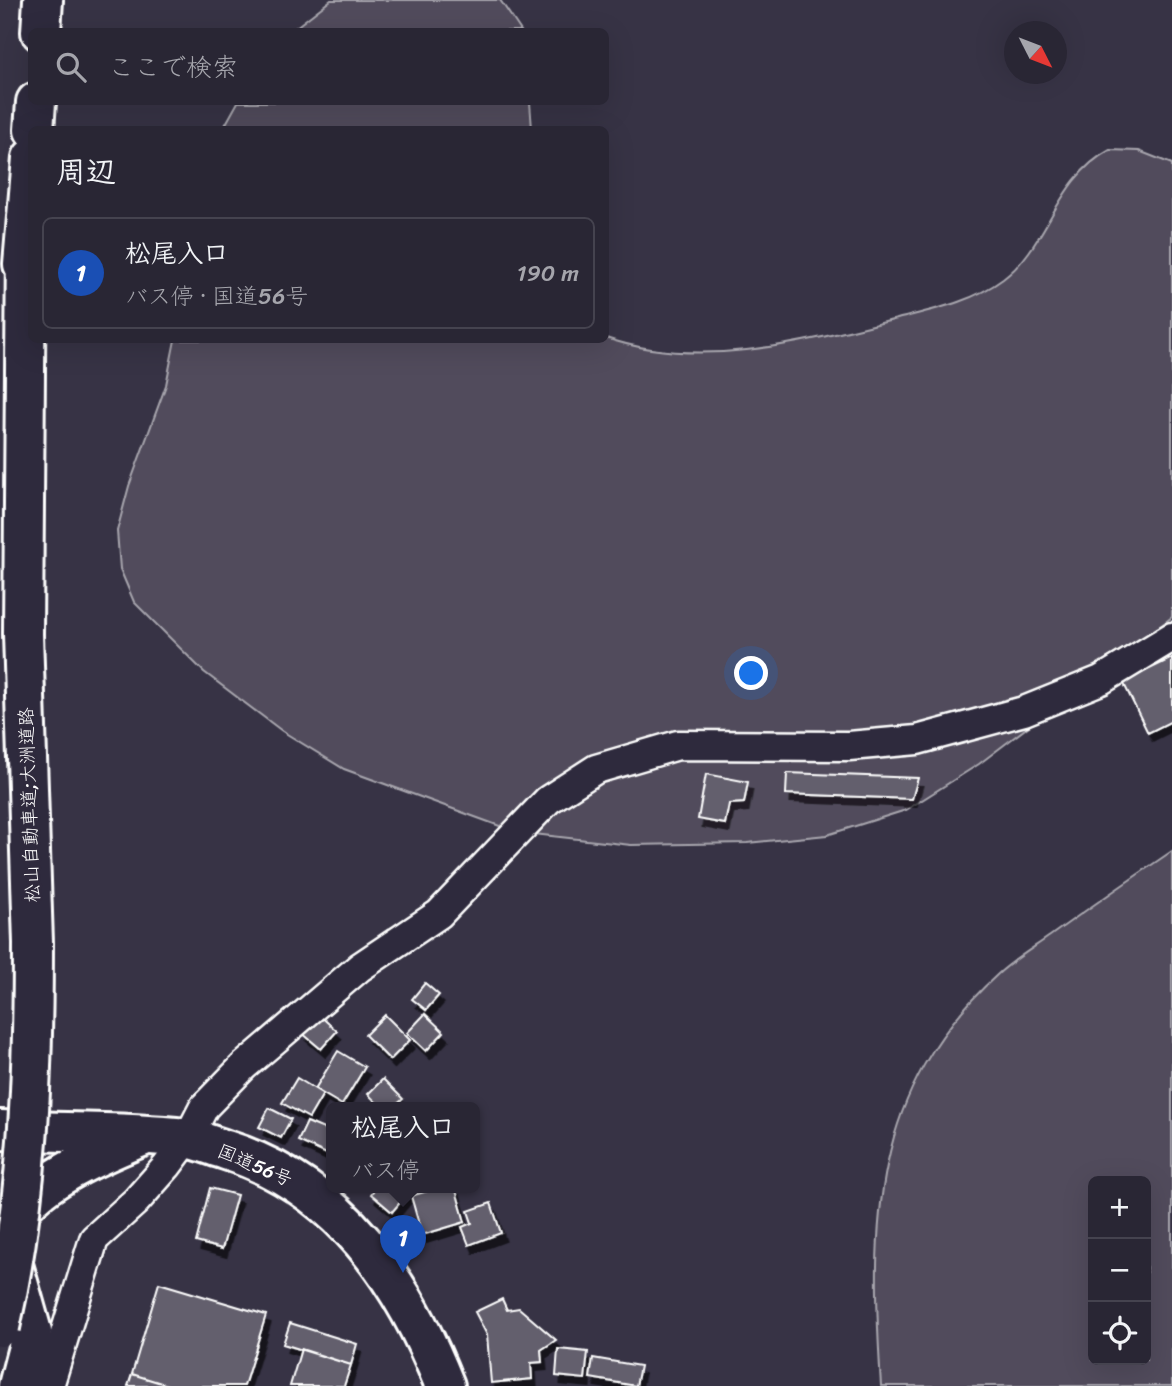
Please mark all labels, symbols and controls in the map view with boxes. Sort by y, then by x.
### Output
north arrow [1004,21,1067,84]
search box [28,28,609,105]
text: ここで検索 [108,44,238,90]
icon: search [52,48,90,86]
text: 周辺 [56,145,116,199]
text: 松尾入口 [125,230,229,276]
text: 1 [76,253,86,294]
text: 190 m [517,253,579,294]
text: バス停 · 国道56号 [125,276,308,317]
your location [734,656,768,690]
street label: 松山自動車道;大洲道路 [9,707,49,903]
popup [326,1102,480,1193]
text: 松尾入口 [351,1104,455,1150]
street label: 国道56号 [212,1134,298,1196]
text: バス停 [351,1150,420,1191]
map controls [1088,1176,1151,1365]
button: + [1088,1176,1151,1239]
pin: 1 [380,1215,426,1273]
button: − [1088,1239,1151,1302]
button: locate [1088,1302,1151,1365]

